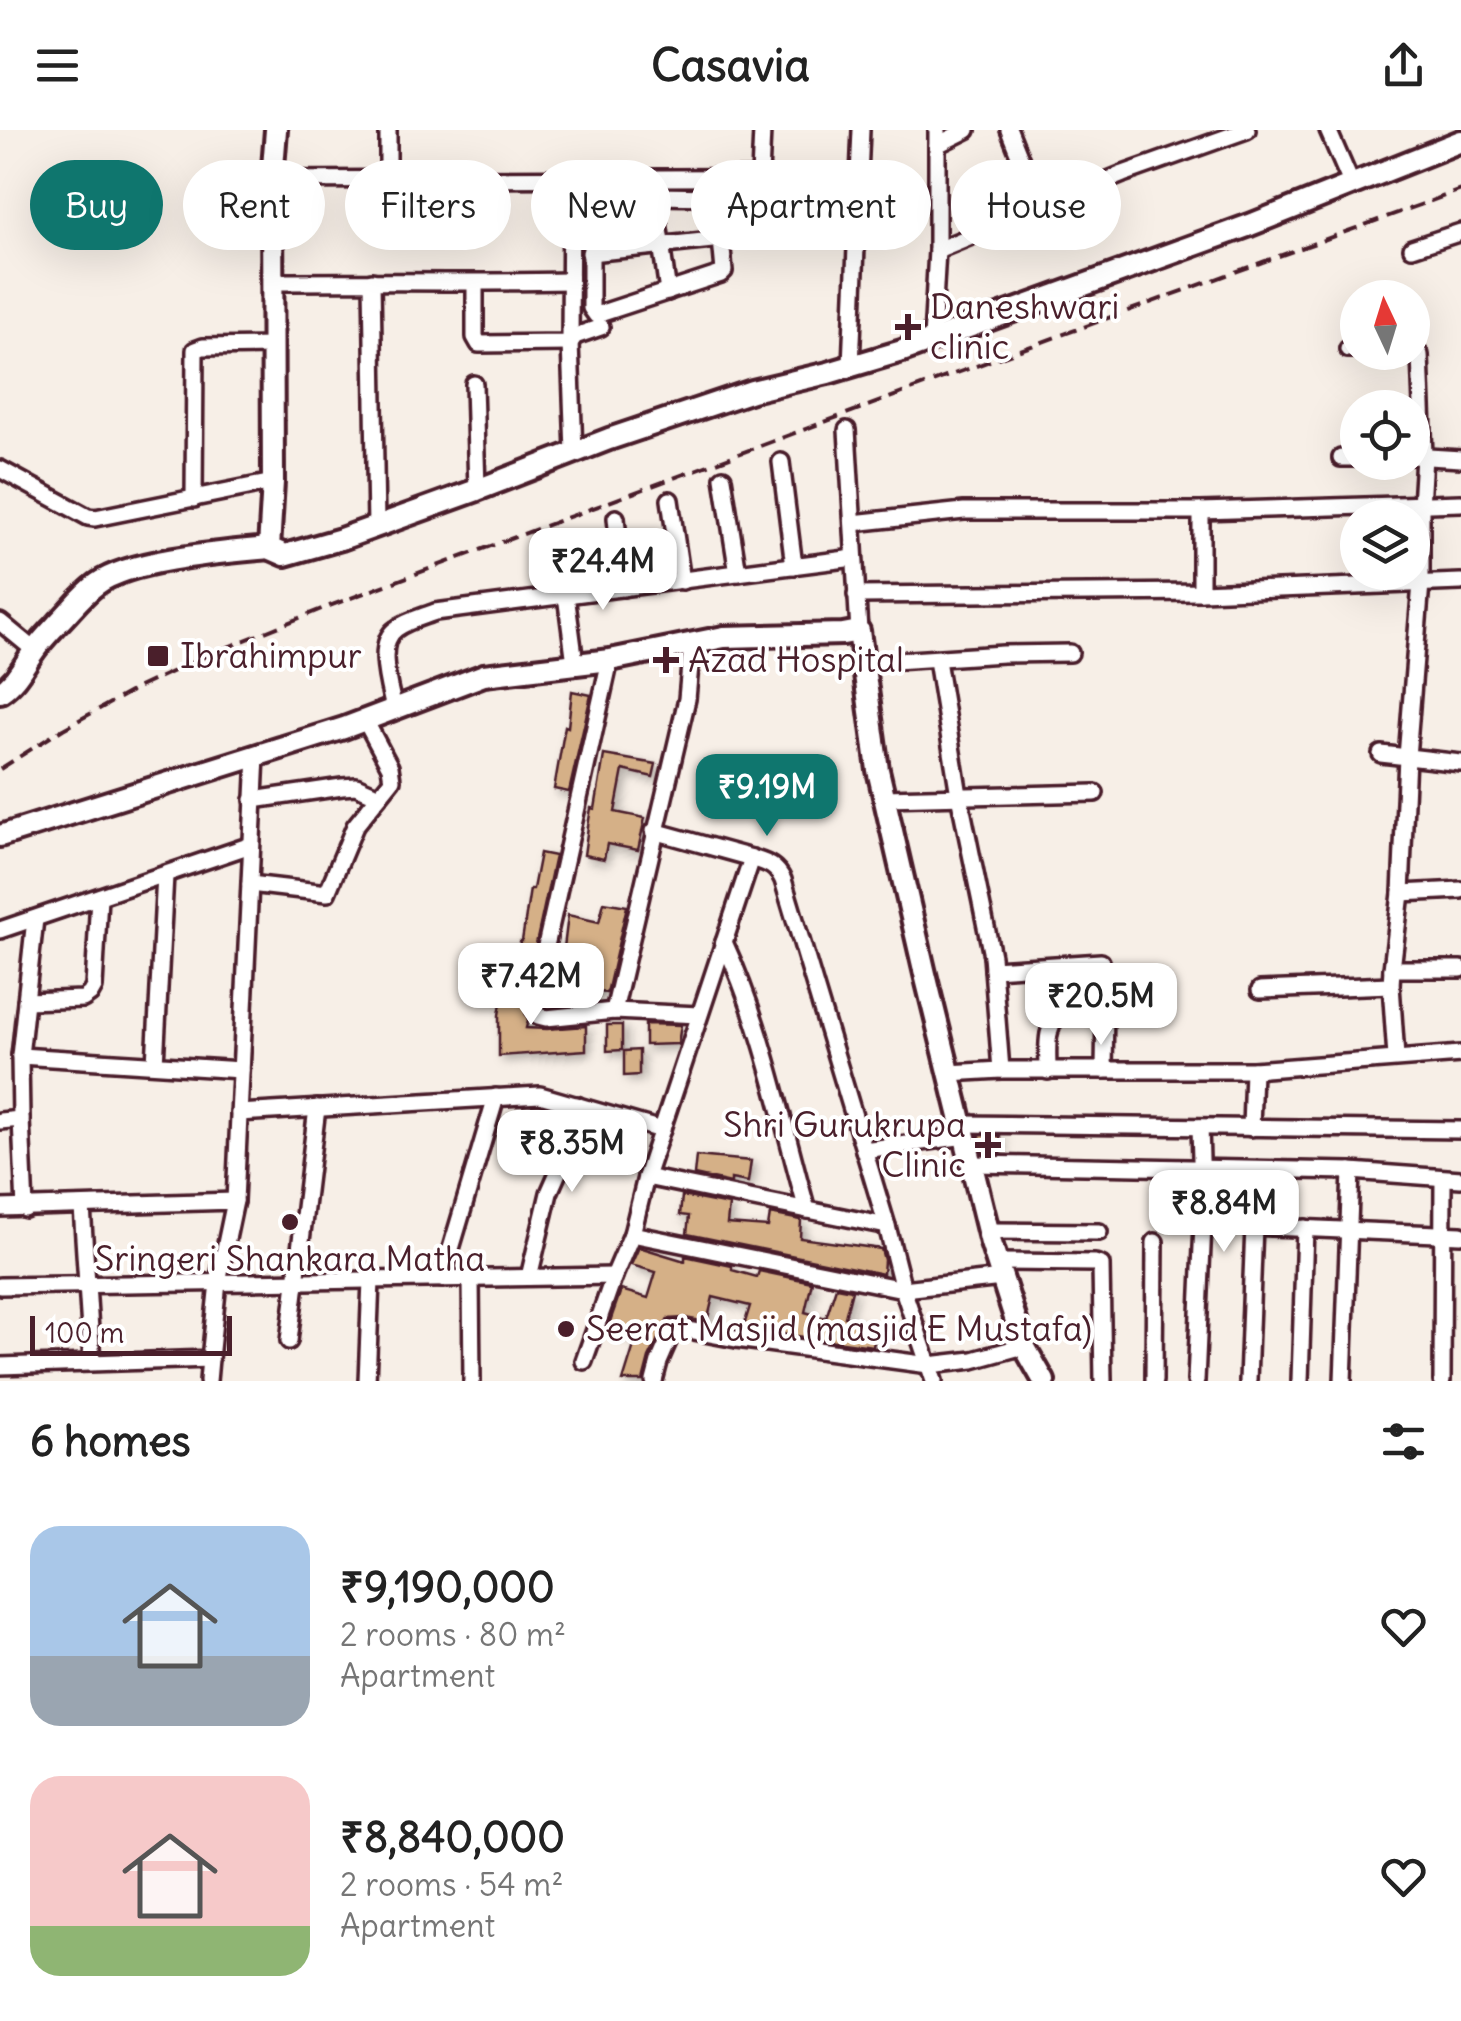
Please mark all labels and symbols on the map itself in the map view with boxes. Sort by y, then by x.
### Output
north arrow [1340,280,1430,370]
place label: Daneshwari clinic [930,284,1119,368]
marker: Daneshwari clinic [895,314,921,340]
pin: ₹24.4M [522,528,684,613]
place label: Ibrahimpur [180,633,362,677]
place label: Azad Hospital [688,637,904,681]
marker: Ibrahimpur [145,643,171,669]
marker: Azad Hospital [653,647,679,673]
pin: ₹9.19M [686,754,848,839]
pin: ₹7.42M [450,943,612,1028]
pin: ₹20.5M [1020,963,1182,1048]
place label: Shri Gurukrupa Clinic [723,1102,966,1186]
pin: ₹8.35M [491,1110,653,1195]
marker: Shri Gurukrupa Clinic [975,1132,1001,1158]
pin: ₹8.84M [1143,1170,1305,1255]
marker: Sringeri Shankara Matha [279,1211,301,1233]
place label: Sringeri Shankara Matha [95,1236,485,1280]
place label: Seerat Masjid (masjid E Mustafa) [586,1306,1092,1350]
scale bar [30,1311,232,1356]
marker: Seerat Masjid (masjid E Mustafa) [555,1318,577,1340]

